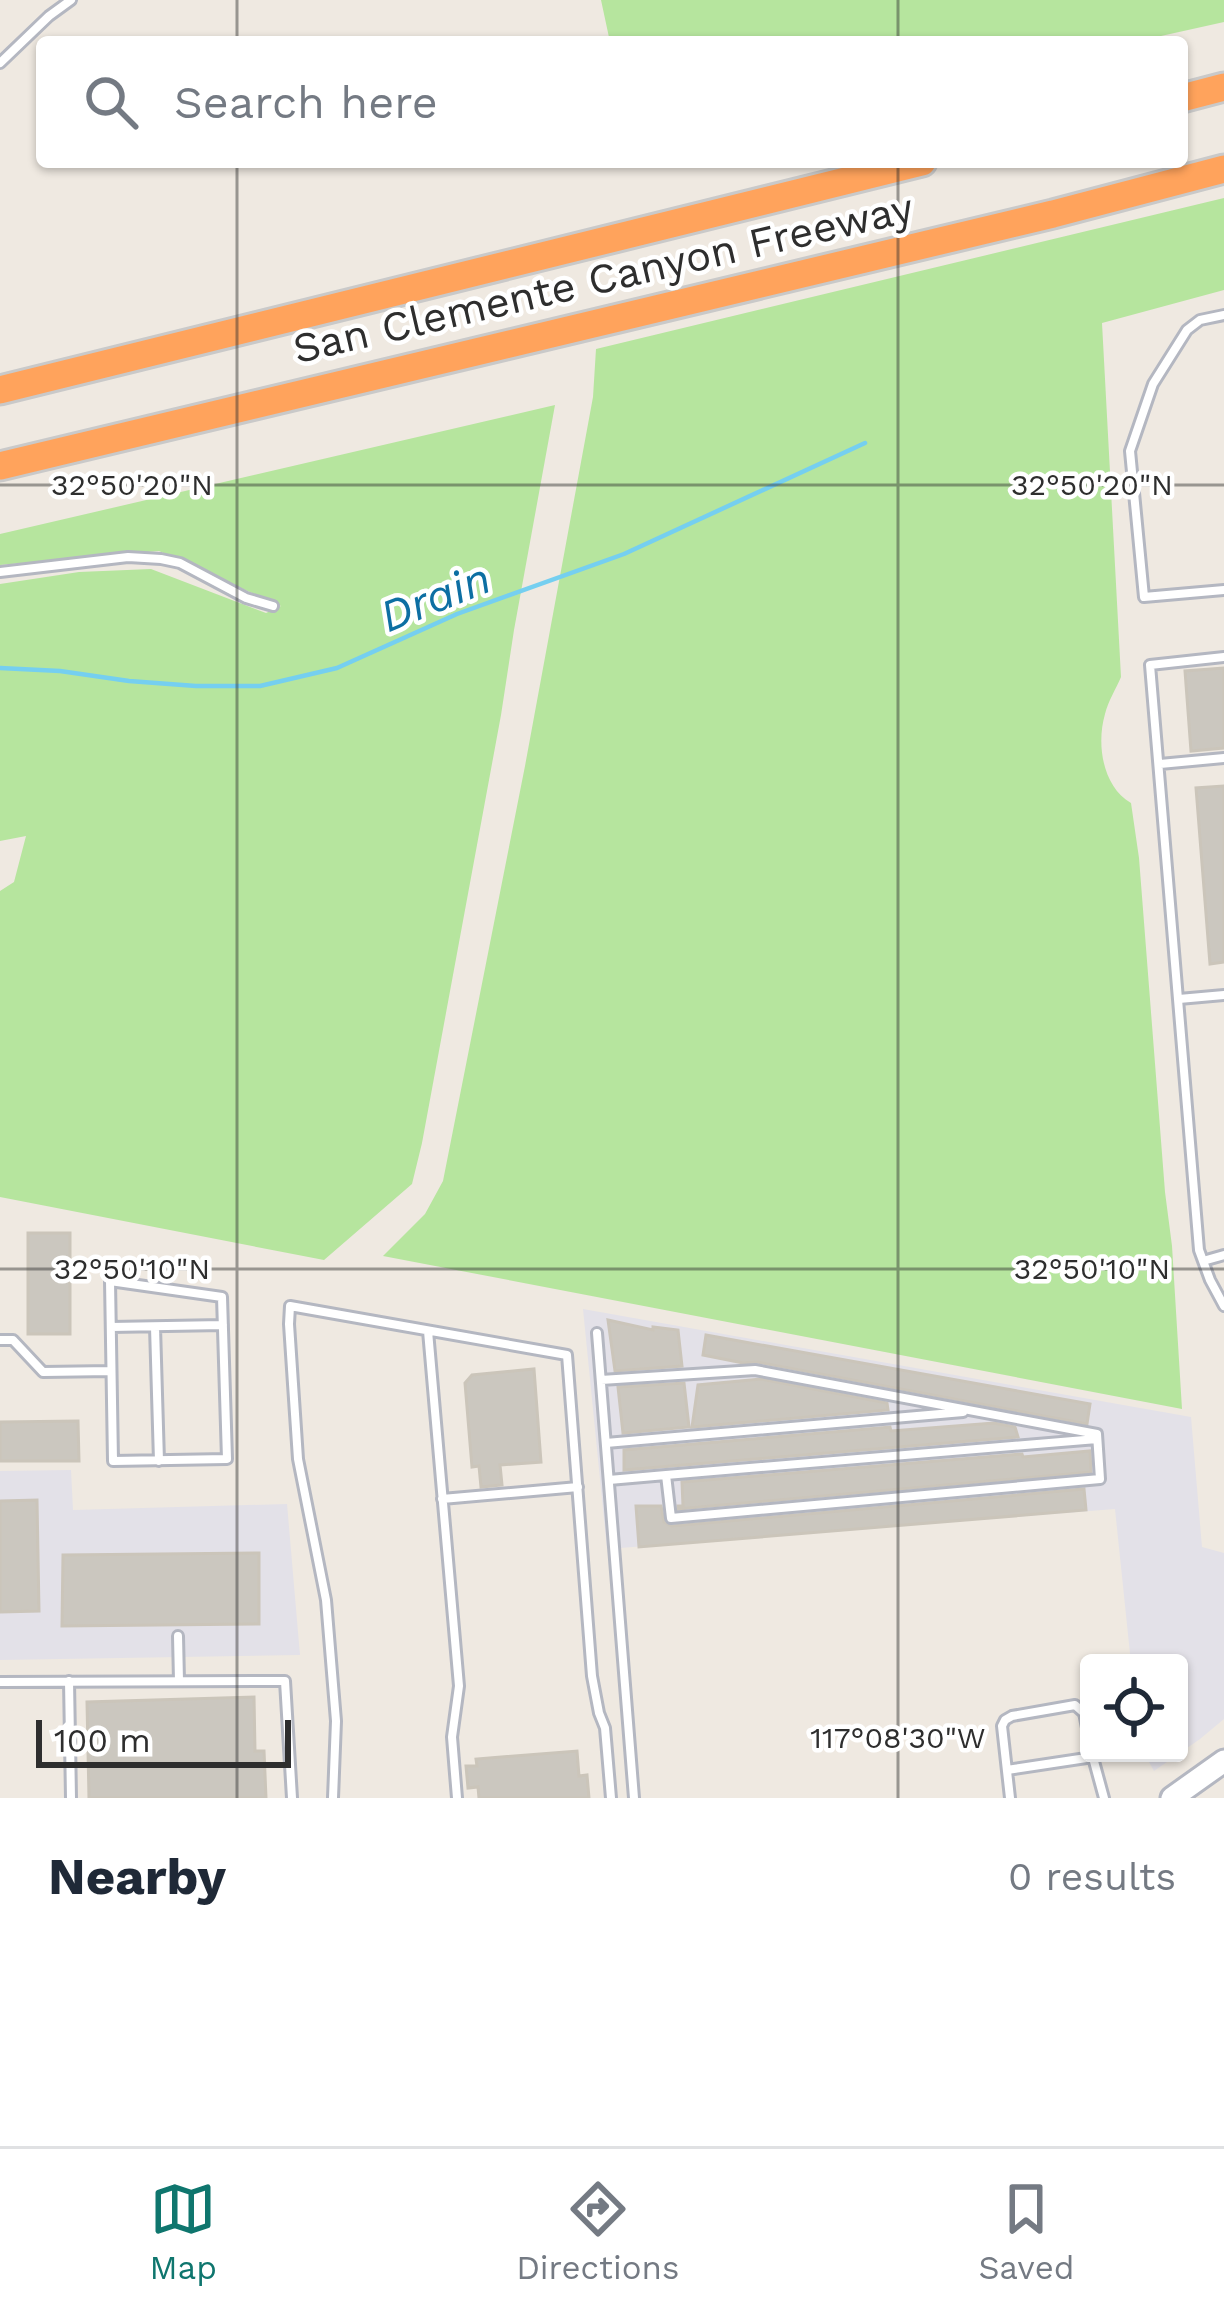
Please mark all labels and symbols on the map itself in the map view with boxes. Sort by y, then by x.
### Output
street label: San Clemente Canyon Freeway [288,183,918,373]
text: 32°50'20"N [51,467,213,502]
text: 32°50'20"N [1011,467,1173,502]
water label: Drain [372,551,498,643]
text: 32°50'10"N [54,1251,210,1286]
text: 32°50'10"N [1014,1251,1170,1286]
scale bar [36,1714,291,1767]
text: 117°08'30"W [810,1720,986,1755]

